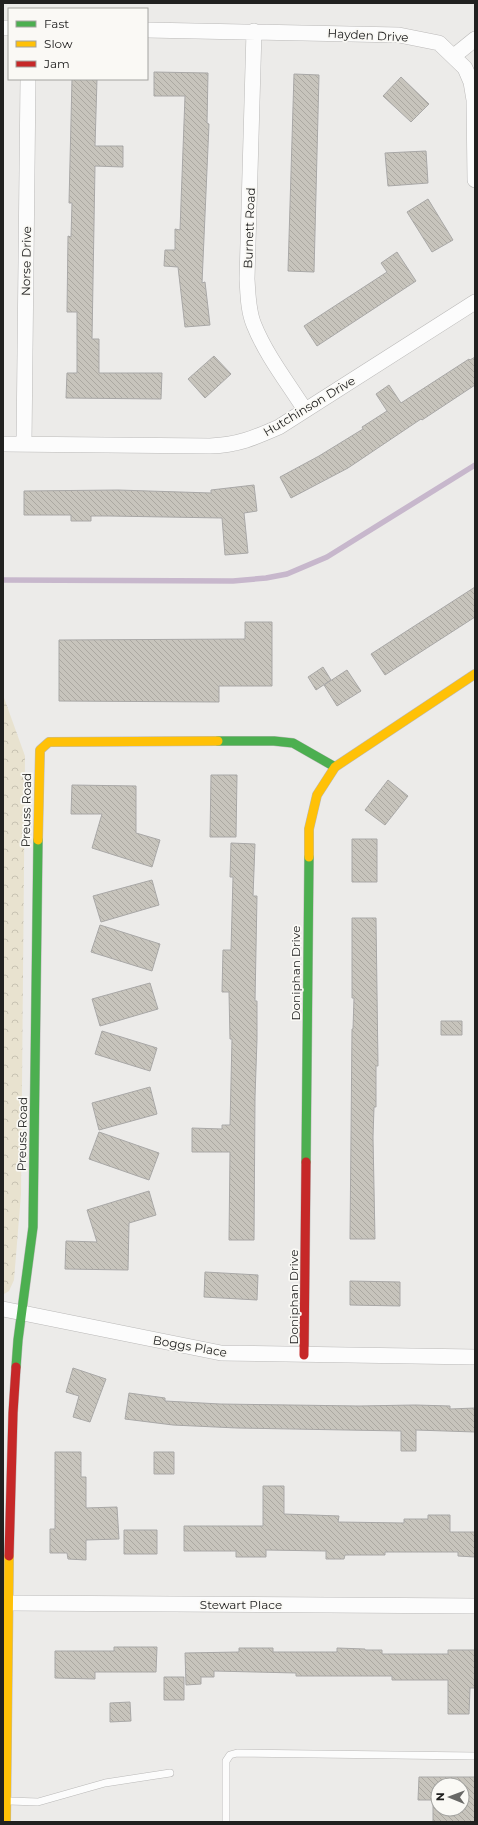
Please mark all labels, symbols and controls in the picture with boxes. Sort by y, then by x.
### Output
legend [8,8,148,80]
text: Fast [44,16,69,31]
street label: Hayden Drive [327,25,409,45]
text: Slow [44,36,73,51]
text: Jam [43,56,70,71]
street label: Burnett Road [240,187,258,269]
street label: Norse Drive [18,226,34,296]
street label: Hutchinson Drive [260,373,358,439]
street label: Preuss Road [18,773,34,847]
street label: Doniphan Drive [288,926,303,1020]
street label: Preuss Road [14,1097,30,1171]
street label: Doniphan Drive [286,1250,301,1344]
street label: Boggs Place [152,1332,228,1360]
street label: Stewart Place [200,1597,282,1612]
north arrow [430,1777,470,1817]
text: N [433,1792,447,1801]

